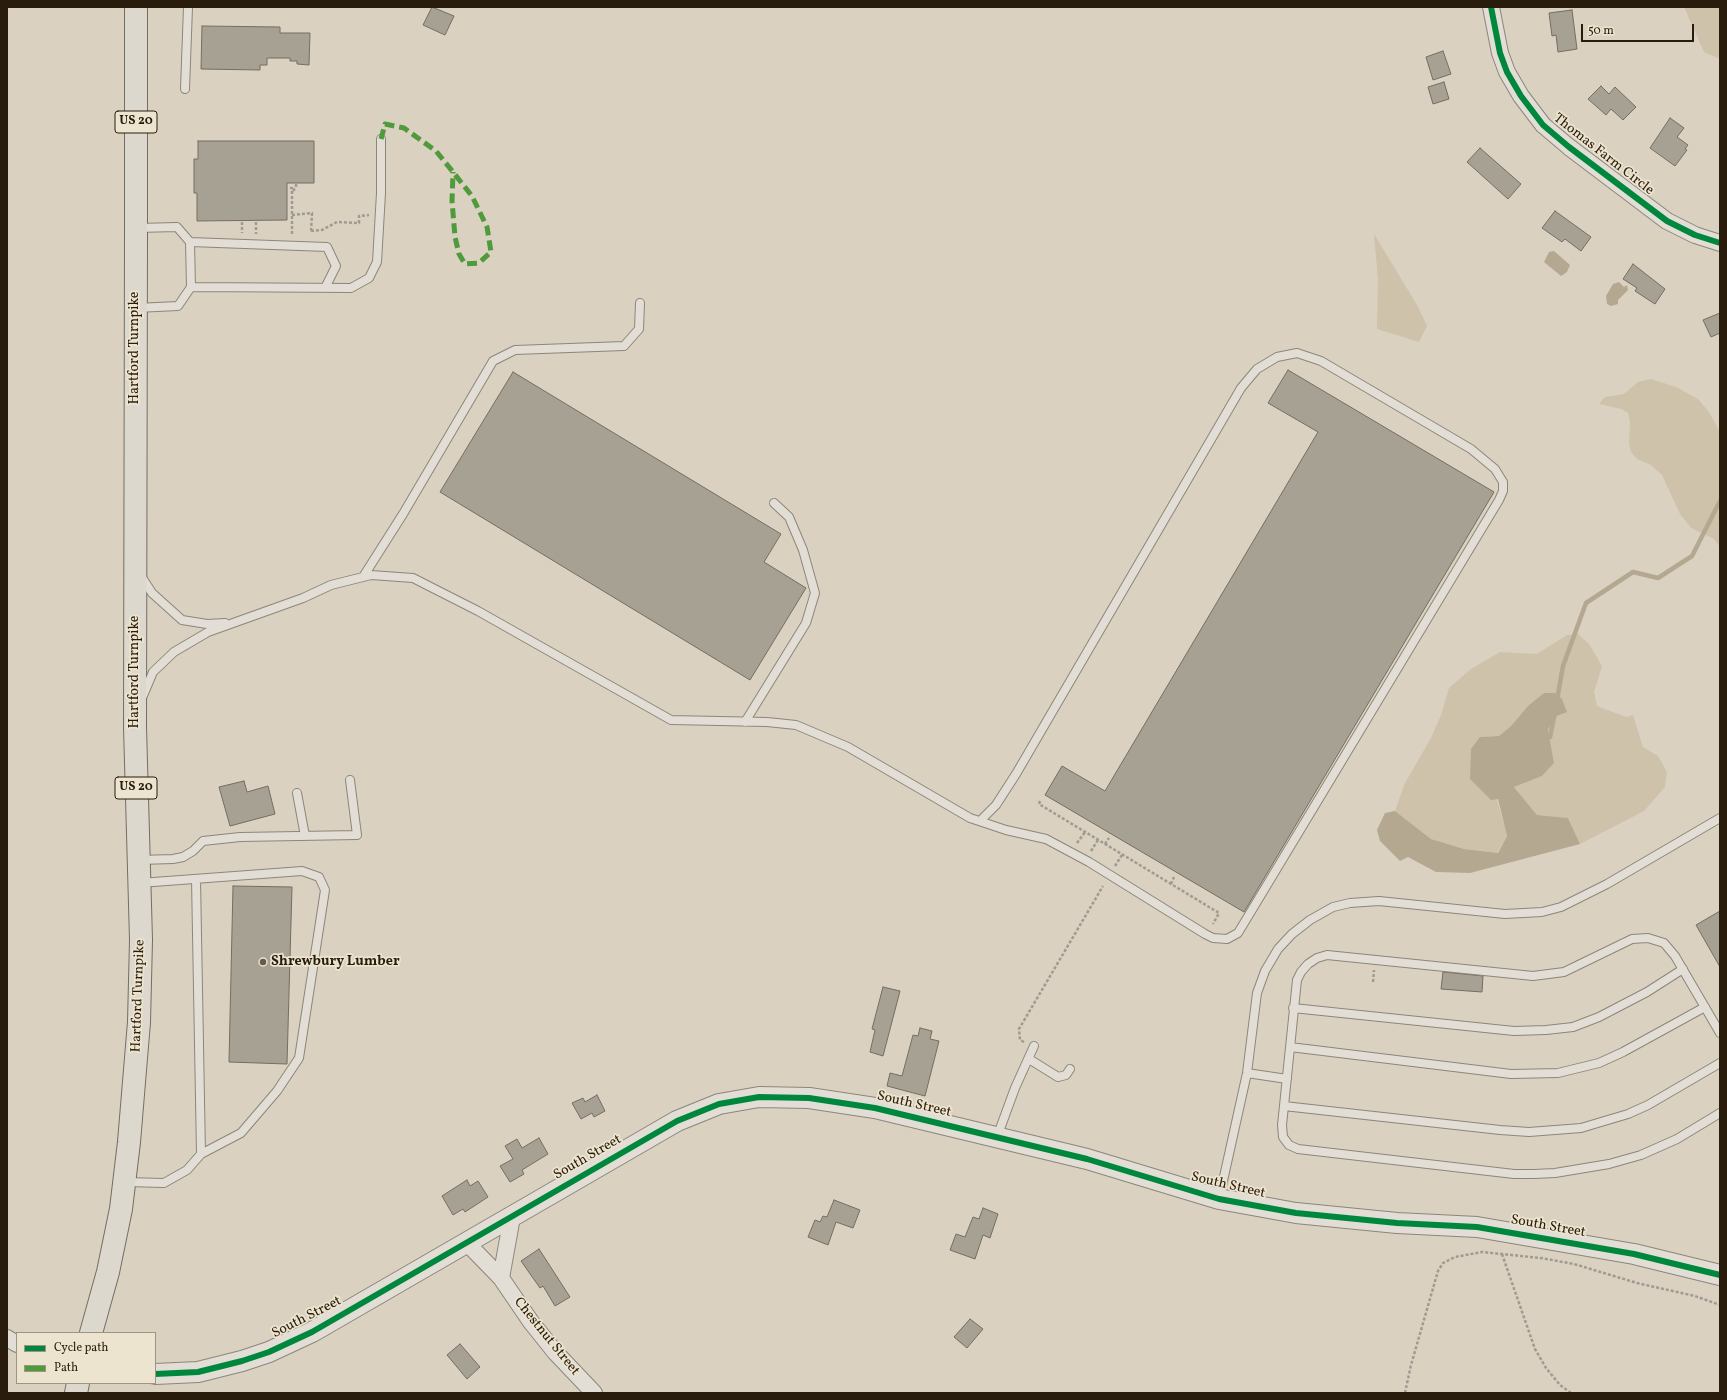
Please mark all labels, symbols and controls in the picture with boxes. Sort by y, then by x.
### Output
scale bar [1583,16,1696,42]
text: 50 m [1588,23,1614,39]
road number: US 20 [115,111,157,133]
street label: Thomas Farm Circle [1549,111,1657,199]
street label: Hartford Turnpike [127,292,143,404]
street label: Hartford Turnpike [127,616,143,728]
road number: US 20 [115,777,157,799]
street label: Hartford Turnpike [129,939,149,1053]
place label: Shrewbury Lumber [271,954,400,970]
marker: Shrewbury Lumber [258,957,268,967]
street label: South Street [875,1088,953,1122]
street label: South Street [551,1132,625,1184]
street label: South Street [1189,1169,1267,1203]
street label: South Street [1509,1212,1587,1242]
street label: South Street [269,1293,345,1343]
street label: Chestnut Street [509,1295,583,1379]
legend [16,1332,156,1384]
text: Cycle path [54,1340,109,1356]
text: Path [54,1360,78,1376]

